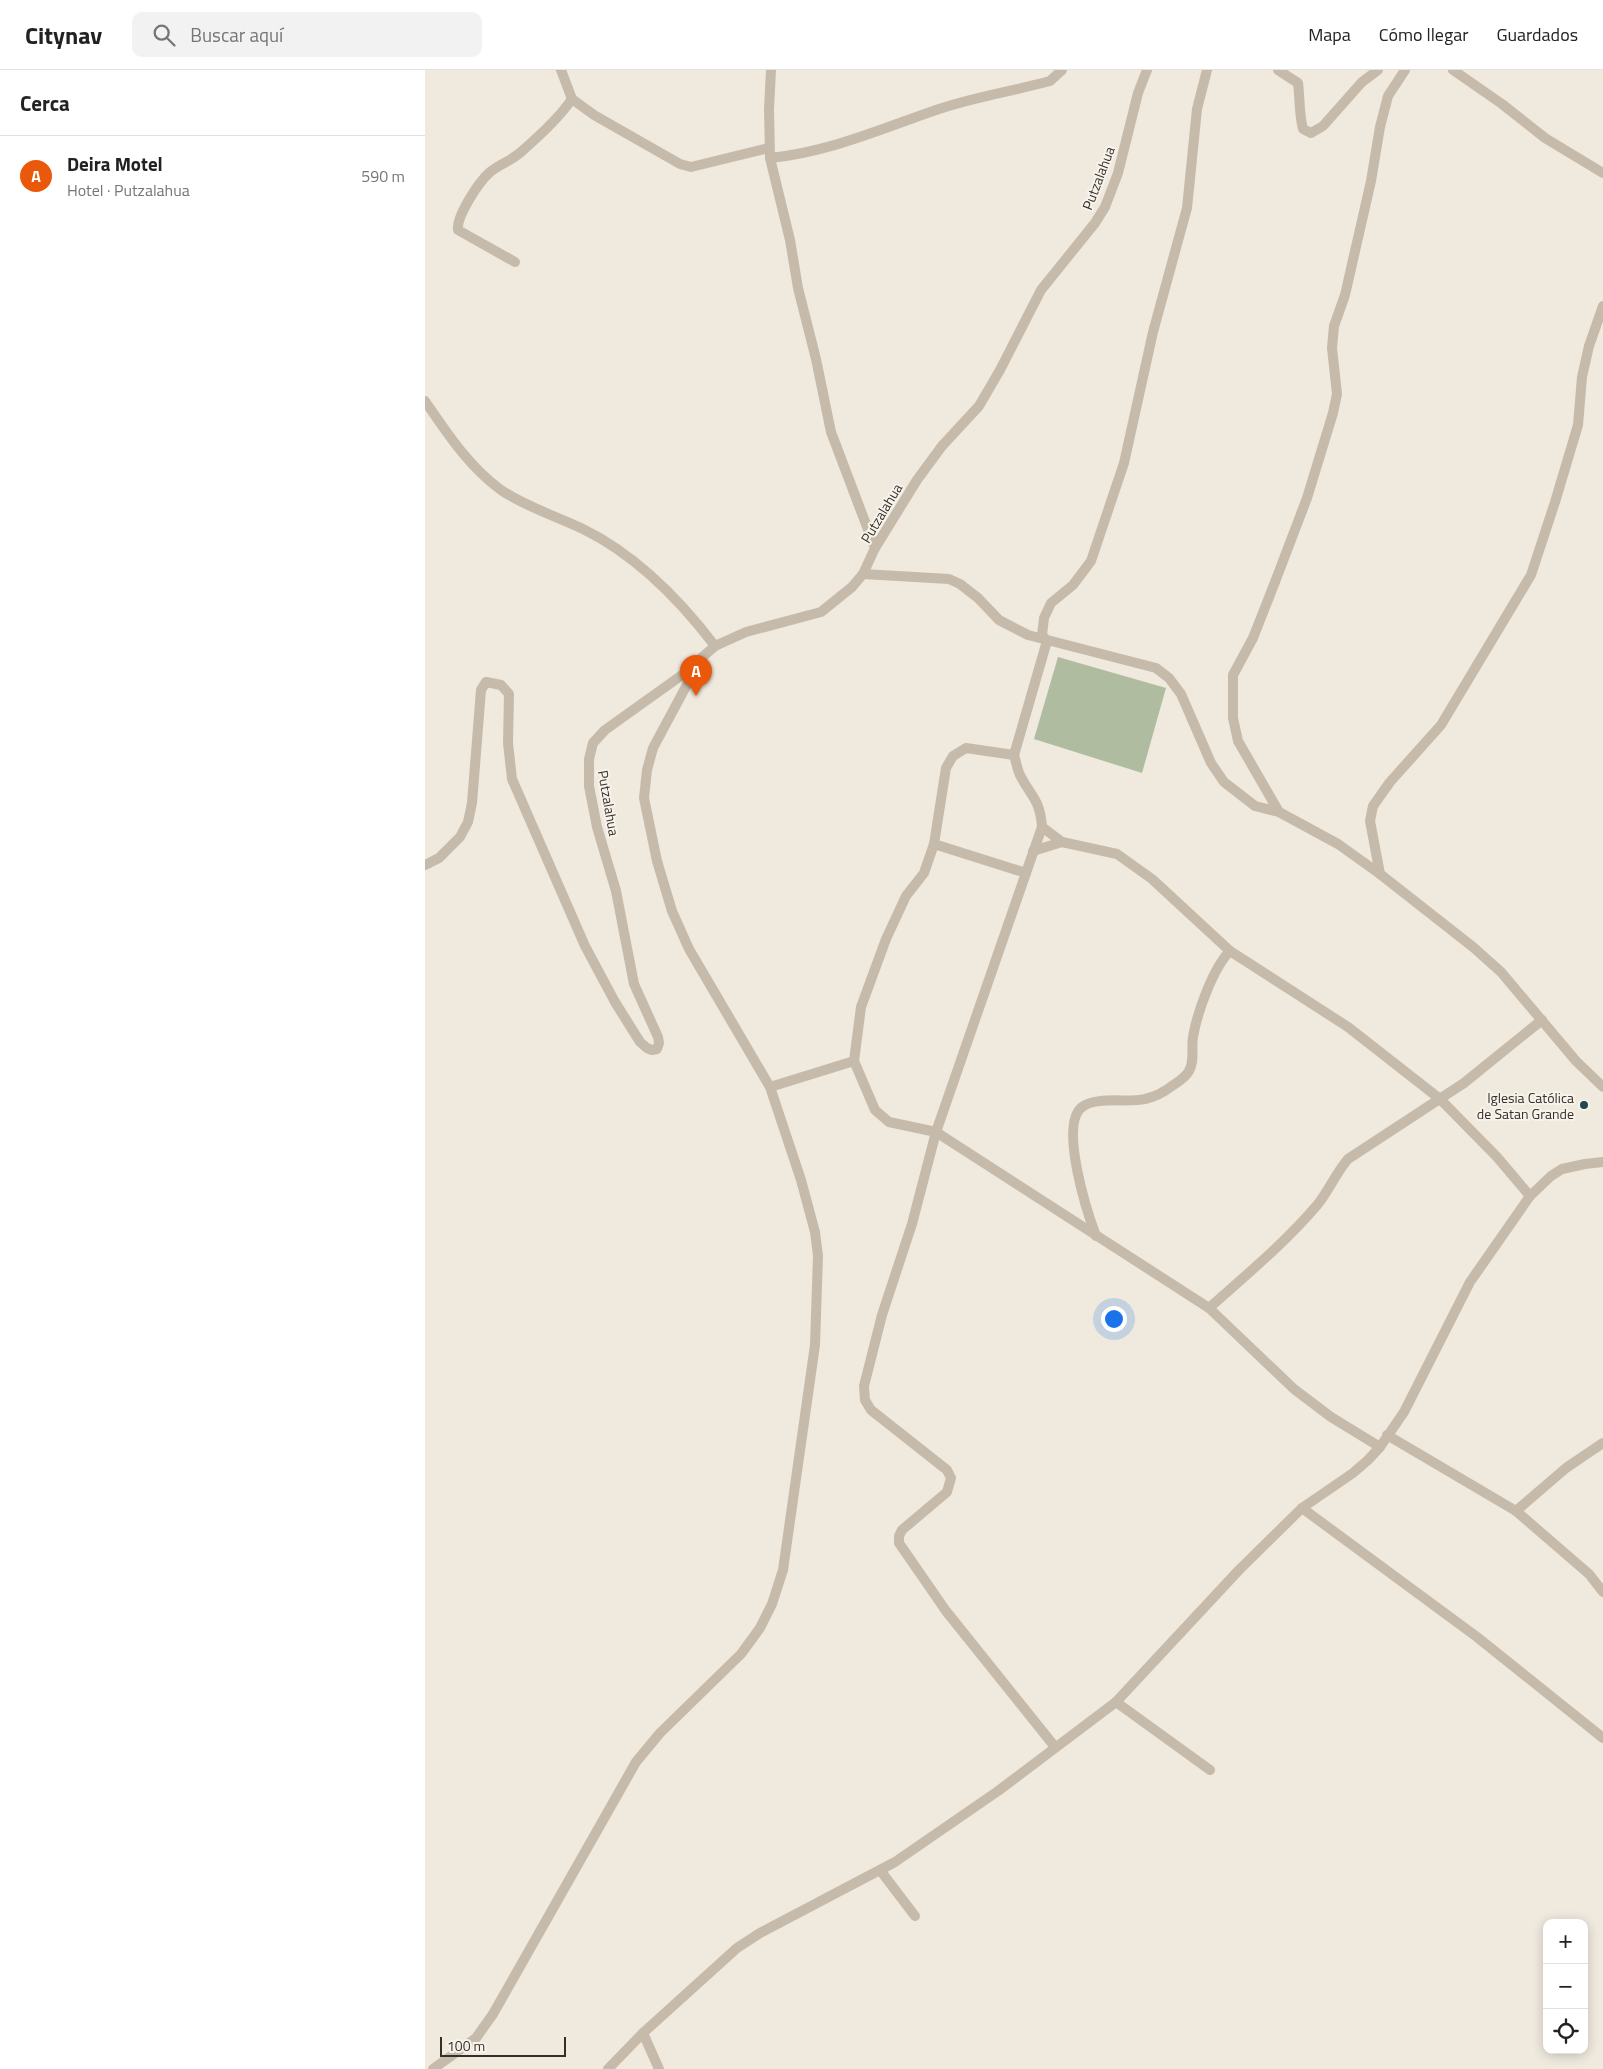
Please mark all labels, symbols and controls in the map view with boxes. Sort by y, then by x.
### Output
search box [132,12,482,57]
text: Citynav [25,17,102,53]
text: Buscar aquí [190,20,283,49]
icon: search [150,21,178,49]
text: Mapa [1308,21,1351,48]
text: Cómo llegar [1379,21,1468,48]
text: Guardados [1496,21,1578,48]
text: Cerca [20,87,70,119]
street label: Putzalahua [1076,143,1120,213]
text: Deira Motel [67,149,163,178]
text: A [31,164,41,188]
text: 590 m [361,164,405,188]
text: Hotel · Putzalahua [67,178,190,202]
street label: Putzalahua [855,479,907,547]
pin: A [680,655,712,696]
street label: Putzalahua [593,769,625,837]
place label: Iglesia Católica de Satan Grande [1477,1087,1574,1124]
marker: Iglesia Católica de Satan Grande [1578,1099,1590,1111]
your location [1101,1306,1127,1332]
map controls [1543,1919,1588,2054]
button: + [1543,1919,1588,1964]
button: − [1543,1964,1588,2009]
button: locate [1543,2009,1588,2054]
scale bar [440,2034,566,2057]
text: 100 m [447,2035,485,2056]

